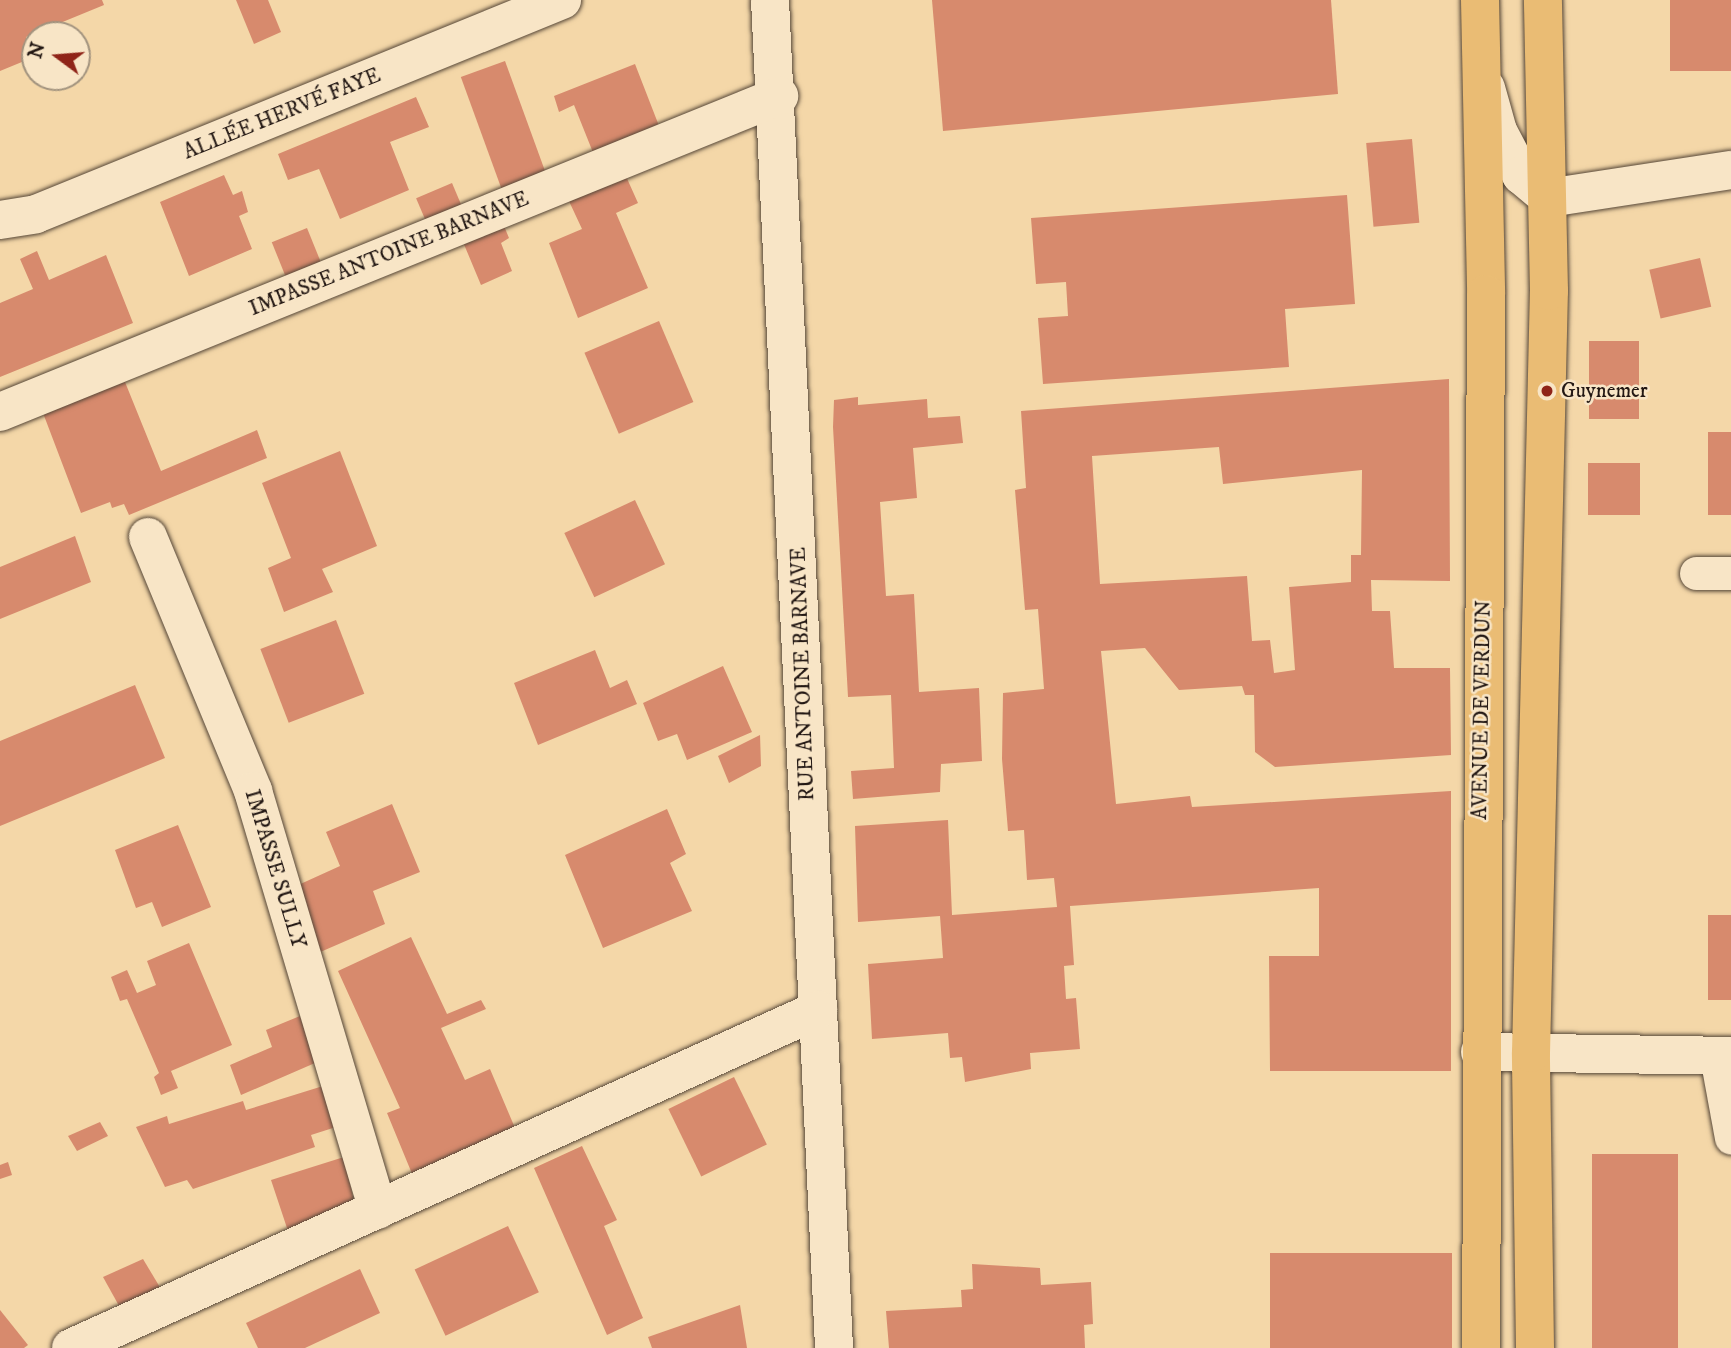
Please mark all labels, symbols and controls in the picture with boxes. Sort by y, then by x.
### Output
north arrow [21,21,91,91]
text: N [24,40,50,61]
street label: ALLÉE HERVÉ FAYE [180,63,384,165]
street label: IMPASSE ANTOINE BARNAVE [246,186,532,322]
place label: Guynemer [1561,378,1648,404]
marker: Guynemer [1539,383,1555,399]
street label: RUE ANTOINE BARNAVE [786,547,820,801]
street label: AVENUE DE VERDUN [1467,600,1497,820]
street label: IMPASSE SULLY [239,787,311,951]

